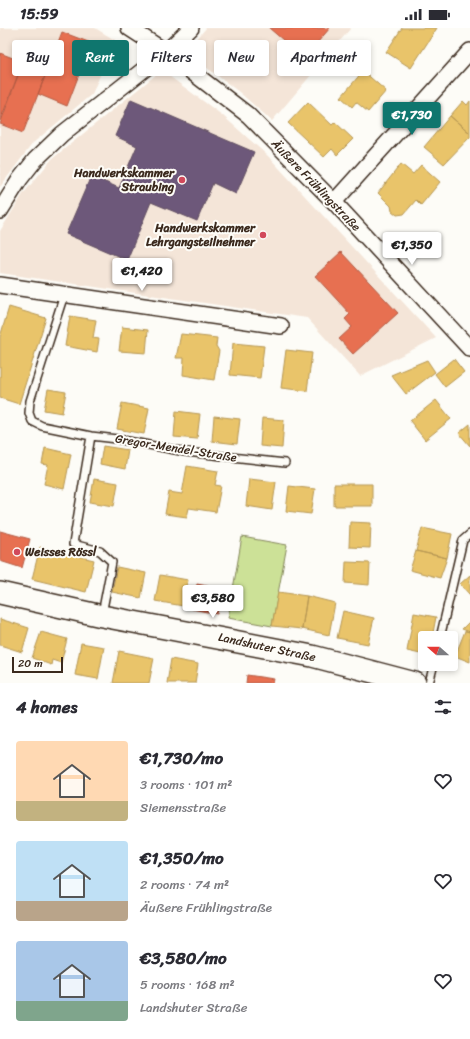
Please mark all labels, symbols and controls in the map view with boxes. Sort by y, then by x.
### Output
text: 15:59 [20,1,59,27]
chip: Buy [12,40,64,76]
chip: Rent [72,40,129,76]
chip: Filters [137,40,206,76]
chip: New [214,40,269,76]
chip: Apartment [277,40,371,76]
pin: €1,730 [379,102,445,136]
text: €1,730 [392,103,432,126]
street label: Äußere Frühlingstraße [265,133,366,237]
place label: Handwerkskammer Straubing [73,162,175,198]
marker: Handwerkskammer Straubing [177,175,187,185]
place label: Handwerkskammer Lehrgangsteilnehmer [146,217,256,253]
marker: Handwerkskammer Lehrgangsteilnehmer [258,230,268,240]
pin: €1,350 [379,232,445,266]
text: €1,350 [391,233,433,256]
pin: €1,420 [109,258,175,292]
text: €1,420 [121,259,163,282]
street label: Gregor-Mendel-Straße [114,428,238,468]
place label: Weisses Rössl [25,541,97,563]
marker: Weisses Rössl [12,547,22,557]
pin: €3,580 [180,585,246,619]
text: €3,580 [191,586,235,609]
street label: Landshuter Straße [216,626,318,668]
north arrow [418,631,458,671]
map controls [418,631,458,671]
text: 20 m [18,654,43,673]
scale bar [12,655,63,674]
text: 4 homes [16,692,77,722]
icon: filters [432,696,454,718]
text: €1,730/mo [140,743,223,773]
icon: home [48,757,96,805]
icon: heart [432,770,454,792]
text: 3 rooms · 101 m² [140,773,232,796]
text: Siemensstraße [140,796,226,819]
text: €1,350/mo [140,843,224,873]
icon: home [48,857,96,905]
icon: heart [432,870,454,892]
text: 2 rooms · 74 m² [140,873,229,896]
text: Äußere Frühlingstraße [140,896,272,919]
text: €3,580/mo [140,943,227,973]
icon: home [48,957,96,1005]
icon: heart [432,970,454,992]
text: 5 rooms · 168 m² [140,973,235,996]
text: Landshuter Straße [140,996,248,1019]

